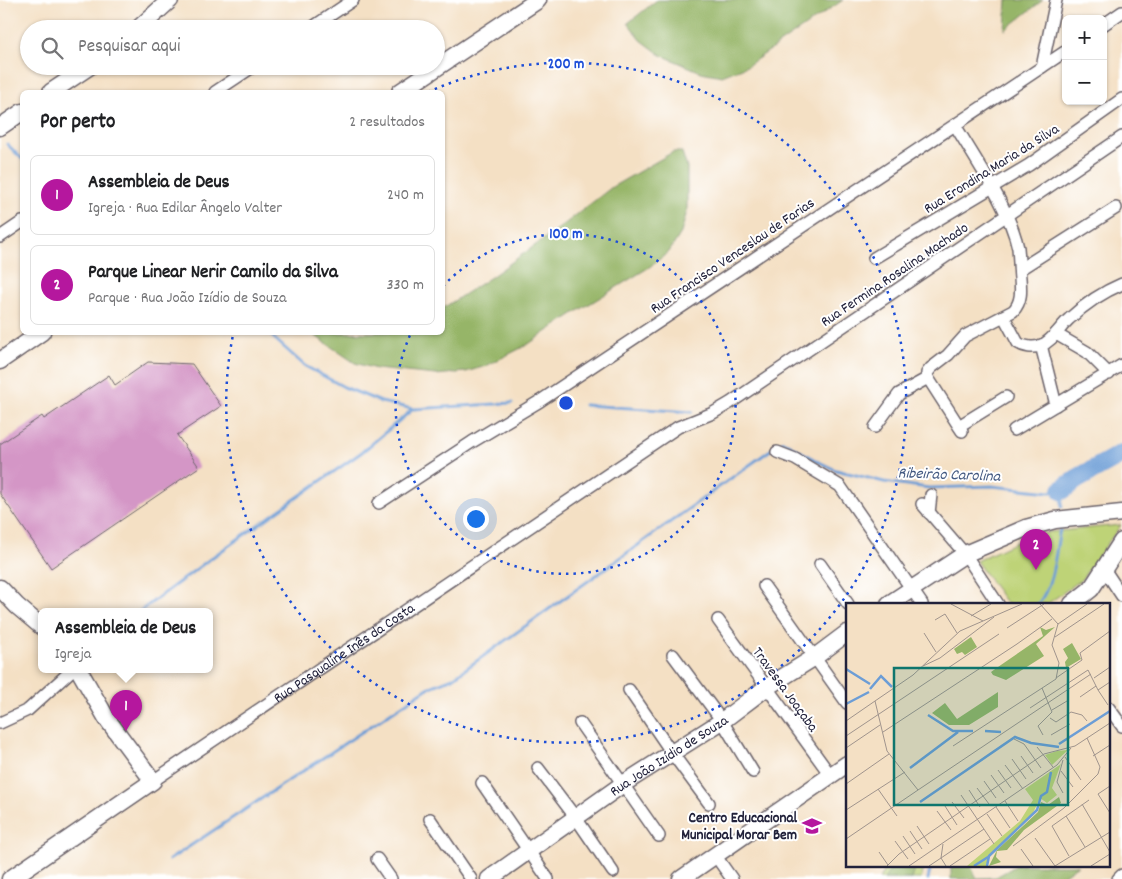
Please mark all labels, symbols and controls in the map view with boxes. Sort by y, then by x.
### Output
map controls [1062,15,1107,105]
button: + [1062,15,1107,60]
search box [20,20,445,75]
icon: search [38,34,66,62]
text: Pesquisar aqui [78,34,180,61]
text: 200 m [548,54,584,76]
button: − [1062,60,1107,105]
text: Por perto [40,108,115,138]
text: 2 resultados [349,111,425,134]
street label: Rua Erondina Maria da Silva [920,119,1065,220]
text: Assembleia de Deus [88,170,230,197]
text: 1 [55,184,59,207]
text: 240 m [387,184,424,207]
street label: Rua Francisco Venceslau de Farias [646,193,820,320]
text: Igreja · Rua Edilar Ângelo Valter [88,197,282,220]
street label: Rua Fermina Rosalina Machado [817,218,974,333]
text: 100 m [549,224,583,246]
text: Parque Linear Nerir Camilo da Silva [88,260,338,287]
text: 2 [54,274,61,297]
text: 330 m [386,274,424,297]
text: Parque · Rua João Izídio de Souza [88,287,286,310]
centre of rings [557,394,575,412]
water label: Ribeirão Carolina [897,462,1002,489]
your location [463,506,489,532]
pin: 2 [1020,529,1052,570]
street label: Rua Pasqualine Inês da Costa [270,598,421,710]
inset map [846,603,1110,866]
popup [38,608,213,673]
text: Assembleia de Deus [55,616,196,643]
text: Igreja [55,643,91,666]
street label: Travessa Joaçaba [746,643,823,738]
pin: 1 [110,690,142,731]
street label: Rua João Izídio de Souza [606,710,734,803]
place label: Centro Educacional Municipal Morar Bem [681,808,797,847]
school or university icon: Centro Educacional Municipal Morar Bem [801,815,823,837]

